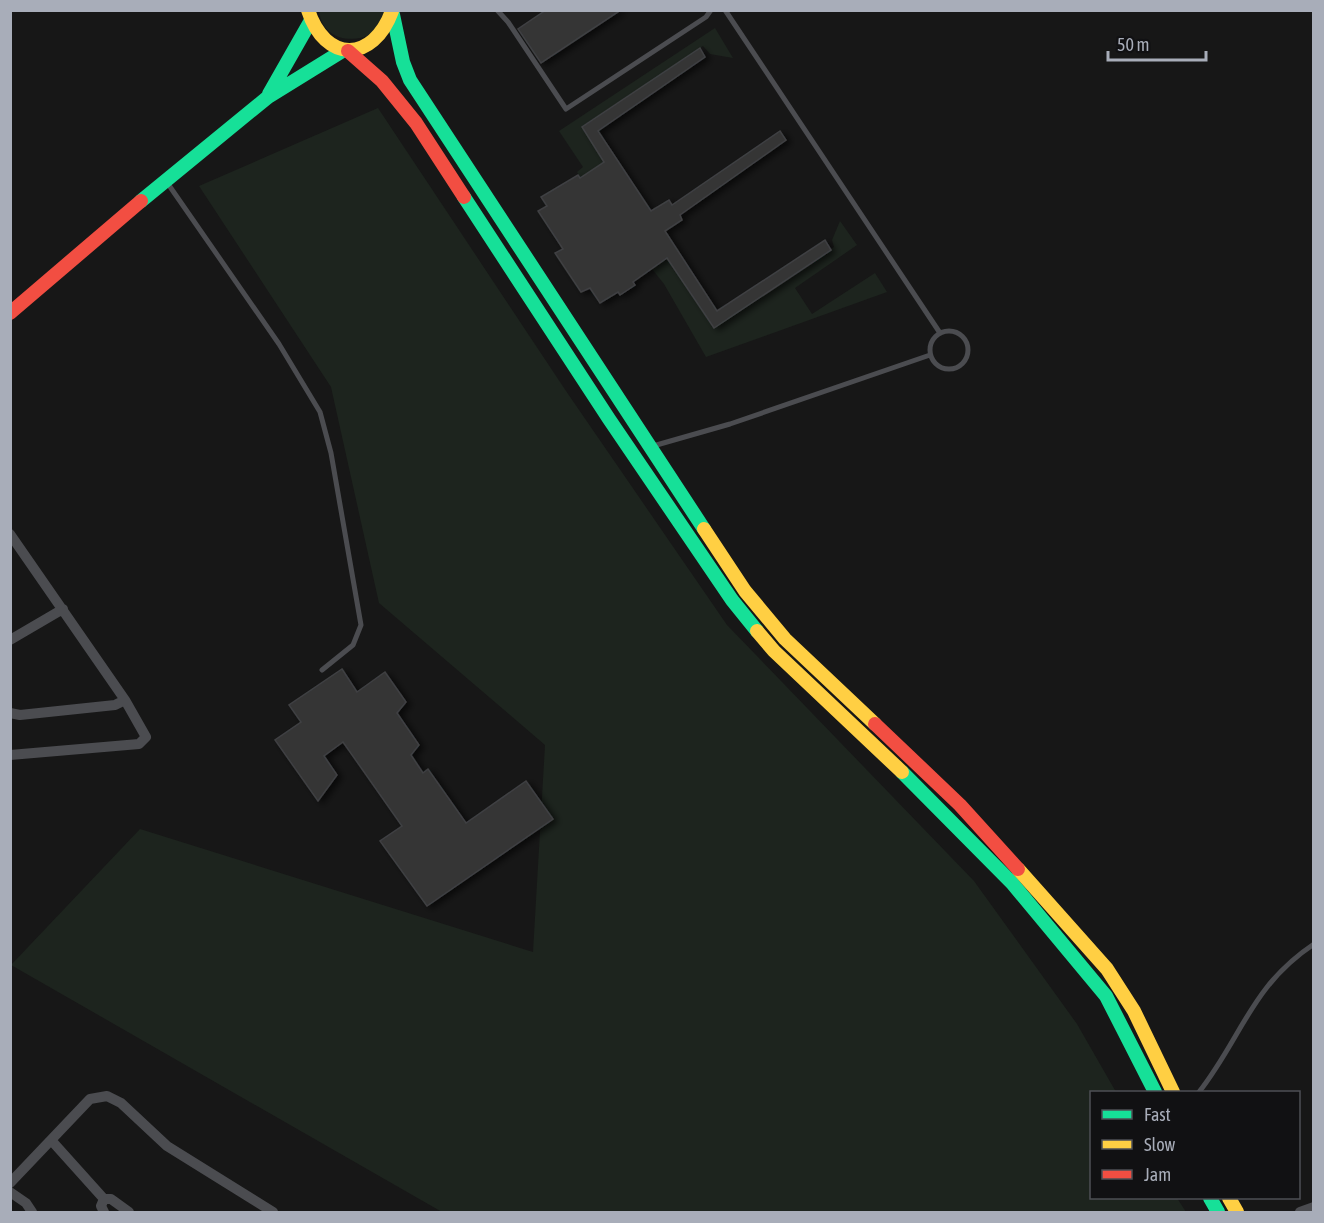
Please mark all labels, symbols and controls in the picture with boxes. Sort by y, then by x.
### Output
scale bar [1108,24,1206,62]
text: 50 m [1117,34,1149,55]
legend [1090,1091,1300,1199]
text: Fast [1144,1104,1171,1125]
text: Slow [1144,1134,1175,1155]
text: Jam [1144,1164,1171,1185]

